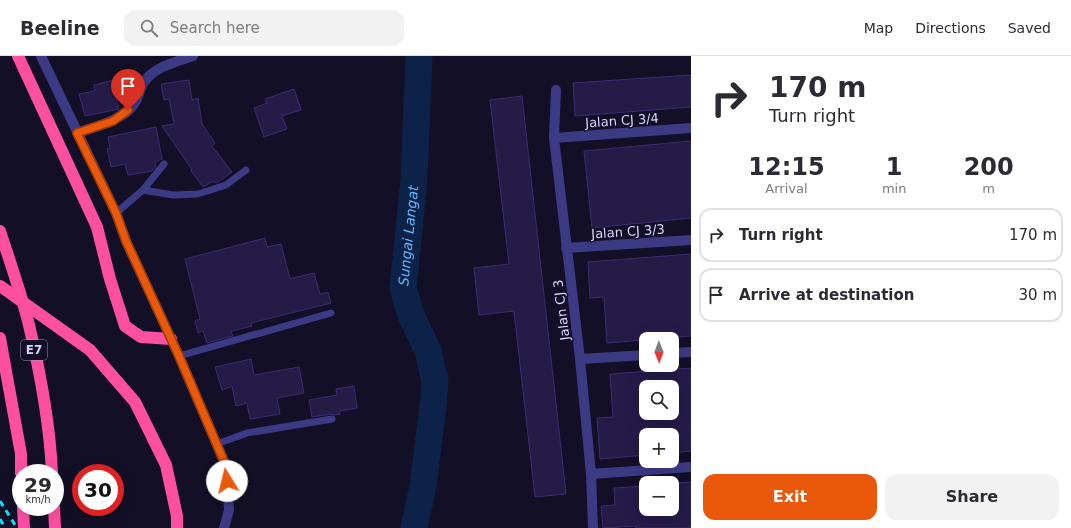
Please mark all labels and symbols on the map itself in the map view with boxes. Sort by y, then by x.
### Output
pin [111,69,145,110]
street label: Jalan CJ 3/4 [584,110,659,131]
water label: Sungai Langat [395,184,421,287]
street label: Jalan CJ 3/3 [590,221,665,242]
street label: Jalan CJ 3 [550,279,573,342]
north arrow [639,332,679,372]
road number: E7 [21,340,47,360]
position arrow [206,460,248,502]
speed limit sign: 30 [72,464,124,516]

